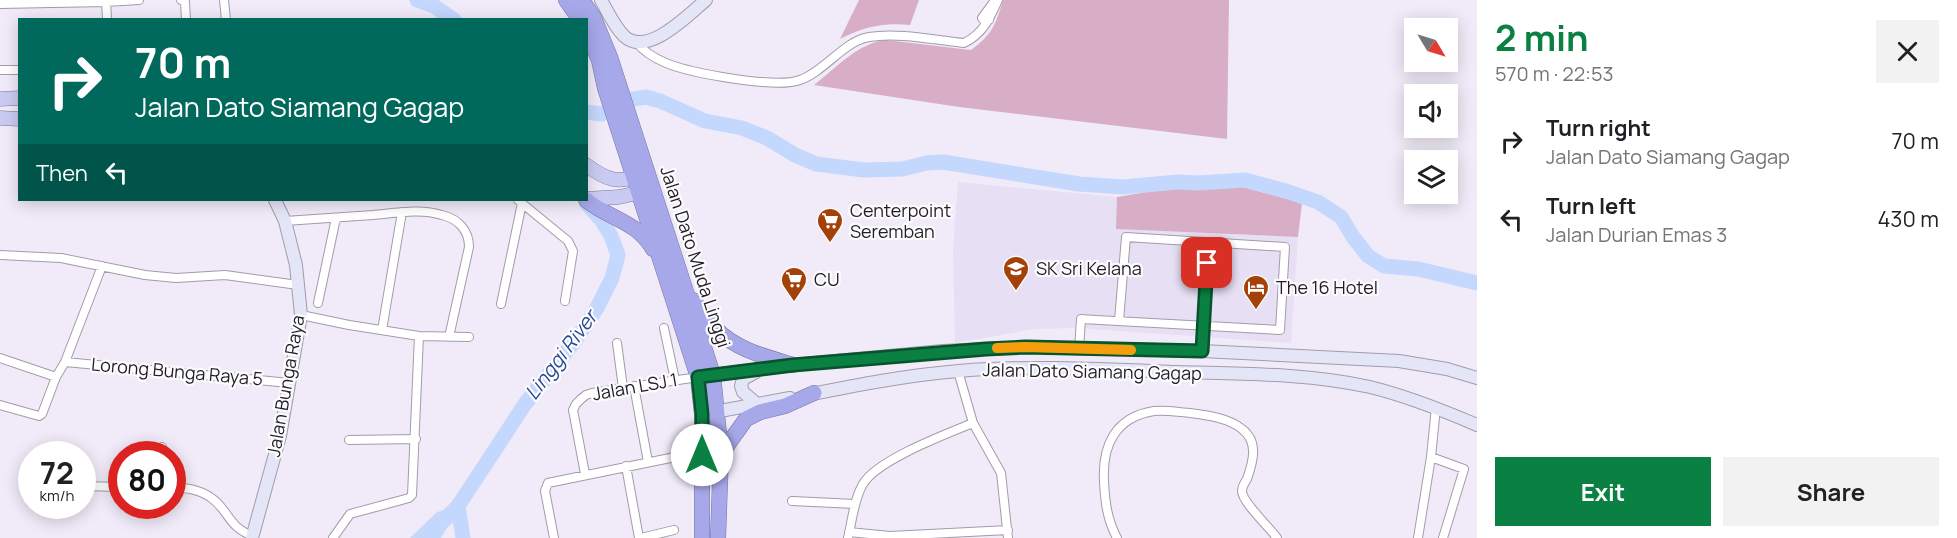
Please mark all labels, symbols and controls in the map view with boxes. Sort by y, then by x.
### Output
text: 2 min [1495,13,1589,62]
north arrow [1404,18,1458,72]
map controls [1404,18,1458,204]
button: close [1876,20,1939,83]
text: 70 m [135,33,231,91]
icon: right [36,42,114,120]
text: 570 m · 22:53 [1495,60,1614,87]
button: sound [1404,84,1458,138]
text: Jalan Dato Siamang Gagap [135,88,464,125]
text: Turn right [1546,113,1651,143]
icon: right [1495,125,1528,158]
text: 70 m [1891,126,1939,156]
text: Jalan Dato Siamang Gagap [1546,143,1790,170]
button: layers [1404,150,1458,204]
icon: left [100,156,133,189]
text: Then [36,158,88,188]
street label: Jalan Dato Muda Linggi [655,163,737,351]
text: Turn left [1546,191,1636,221]
place label: Centerpoint Seremban [850,198,951,243]
icon: left [1495,203,1528,236]
text: 430 m [1877,204,1939,234]
supermarket icon: Centerpoint Seremban [815,206,845,244]
text: Jalan Durian Emas 3 [1546,221,1727,248]
pin [1181,237,1232,288]
icon: arrive [1190,246,1223,279]
school or university icon: SK Sri Kelana [1001,254,1031,292]
place label: SK Sri Kelana [1036,256,1142,280]
supermarket icon: CU [779,265,809,303]
place label: CU [814,267,840,291]
hotel icon: The 16 Hotel [1241,273,1271,311]
place label: The 16 Hotel [1276,275,1378,299]
water label: Linggi River [518,302,605,405]
street label: Jalan Bunga Raya [261,313,309,459]
street label: Lorong Bunga Raya 5 [90,352,264,390]
street label: Jalan Dato Siamang Gagap [982,357,1202,385]
street label: Jalan LSJ 1 [590,367,679,405]
position arrow [670,423,734,487]
speed limit sign: 80 [108,441,186,519]
text: 72 [40,452,74,493]
button: Exit [1495,457,1711,526]
button: Share [1723,457,1939,526]
text: km/h [40,485,74,506]

